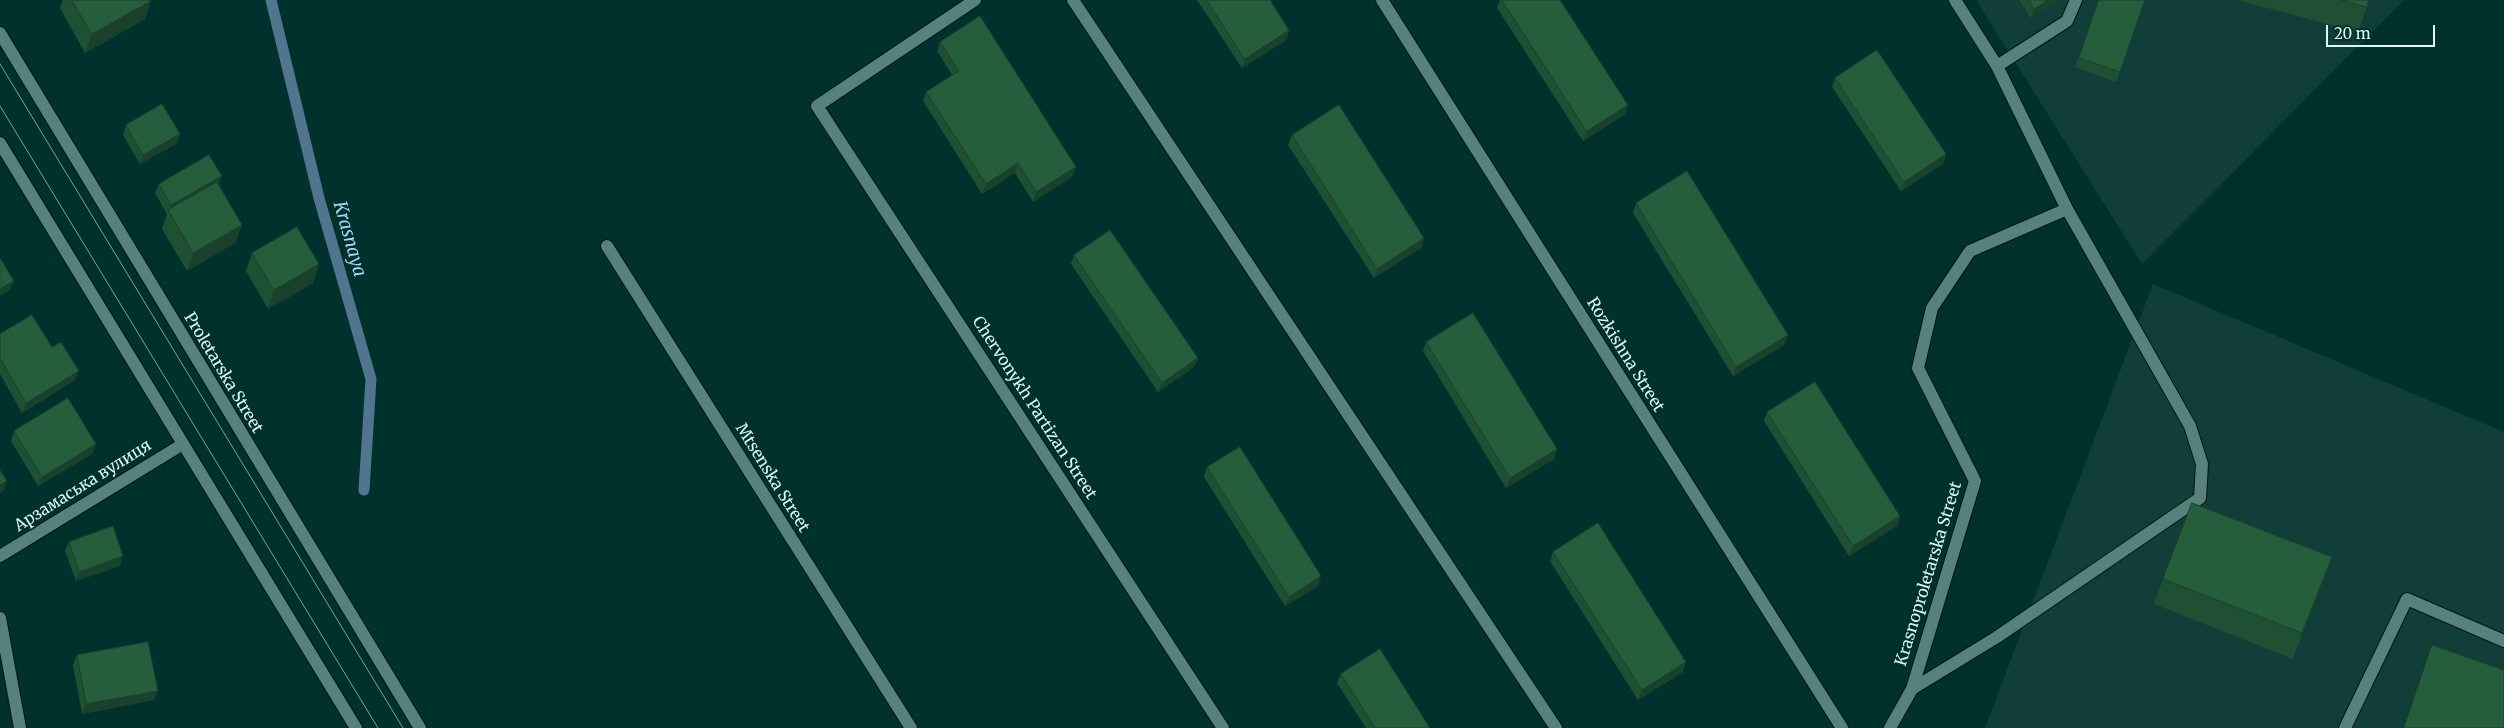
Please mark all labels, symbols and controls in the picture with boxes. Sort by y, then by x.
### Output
scale bar [2329,15,2438,47]
text: 20 m [2334,24,2371,43]
water label: Krasnaya [328,199,370,279]
street label: Rozkishna Street [1582,294,1668,416]
street label: Proletarska Street [179,309,267,437]
street label: Chervonykh Partizan Street [968,313,1100,503]
street label: Mtsenska Street [731,420,813,536]
street label: Арзамаська вулиця [11,436,155,536]
street label: Krasnoproletarska Street [1892,480,1966,668]

